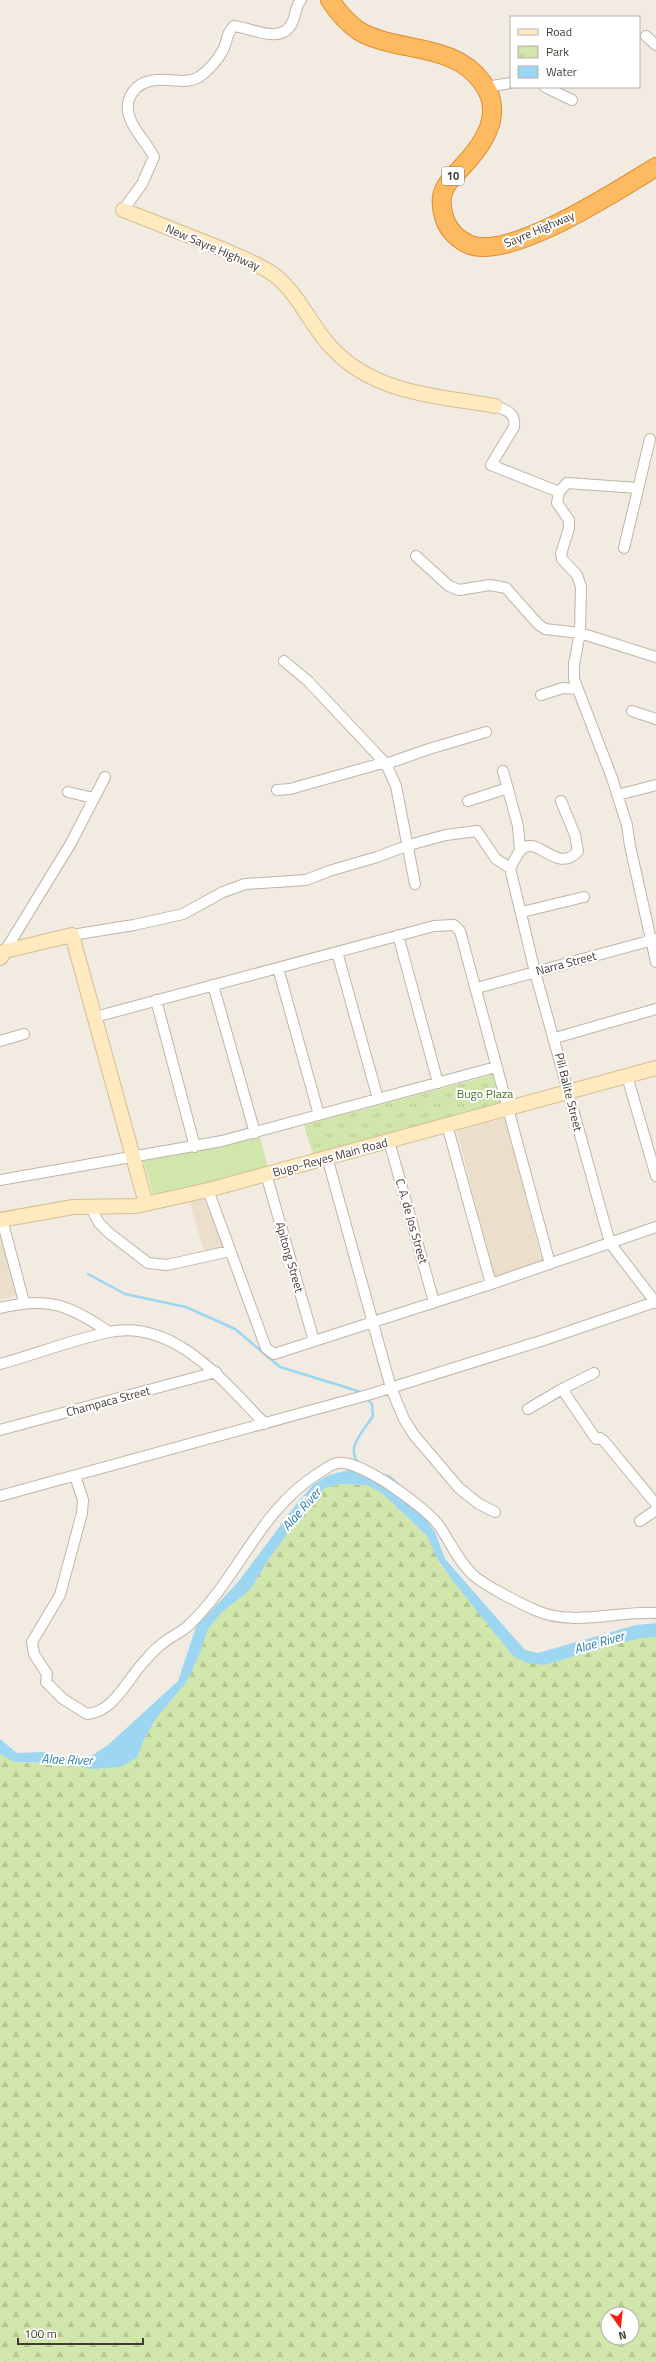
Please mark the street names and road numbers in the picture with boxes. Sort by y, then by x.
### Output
road number: 10 [442,167,464,185]
street label: Sayre Highway [501,206,577,252]
street label: New Sayre Highway [163,219,263,276]
street label: Narra Street [534,946,599,980]
street label: Pili Balite Street [550,1051,588,1134]
street label: Bugo-Reyes Main Road [270,1132,390,1182]
street label: C. A. de Jos Street [391,1176,433,1267]
street label: Apitong Street [271,1219,309,1295]
street label: Champaca Street [64,1380,153,1421]

